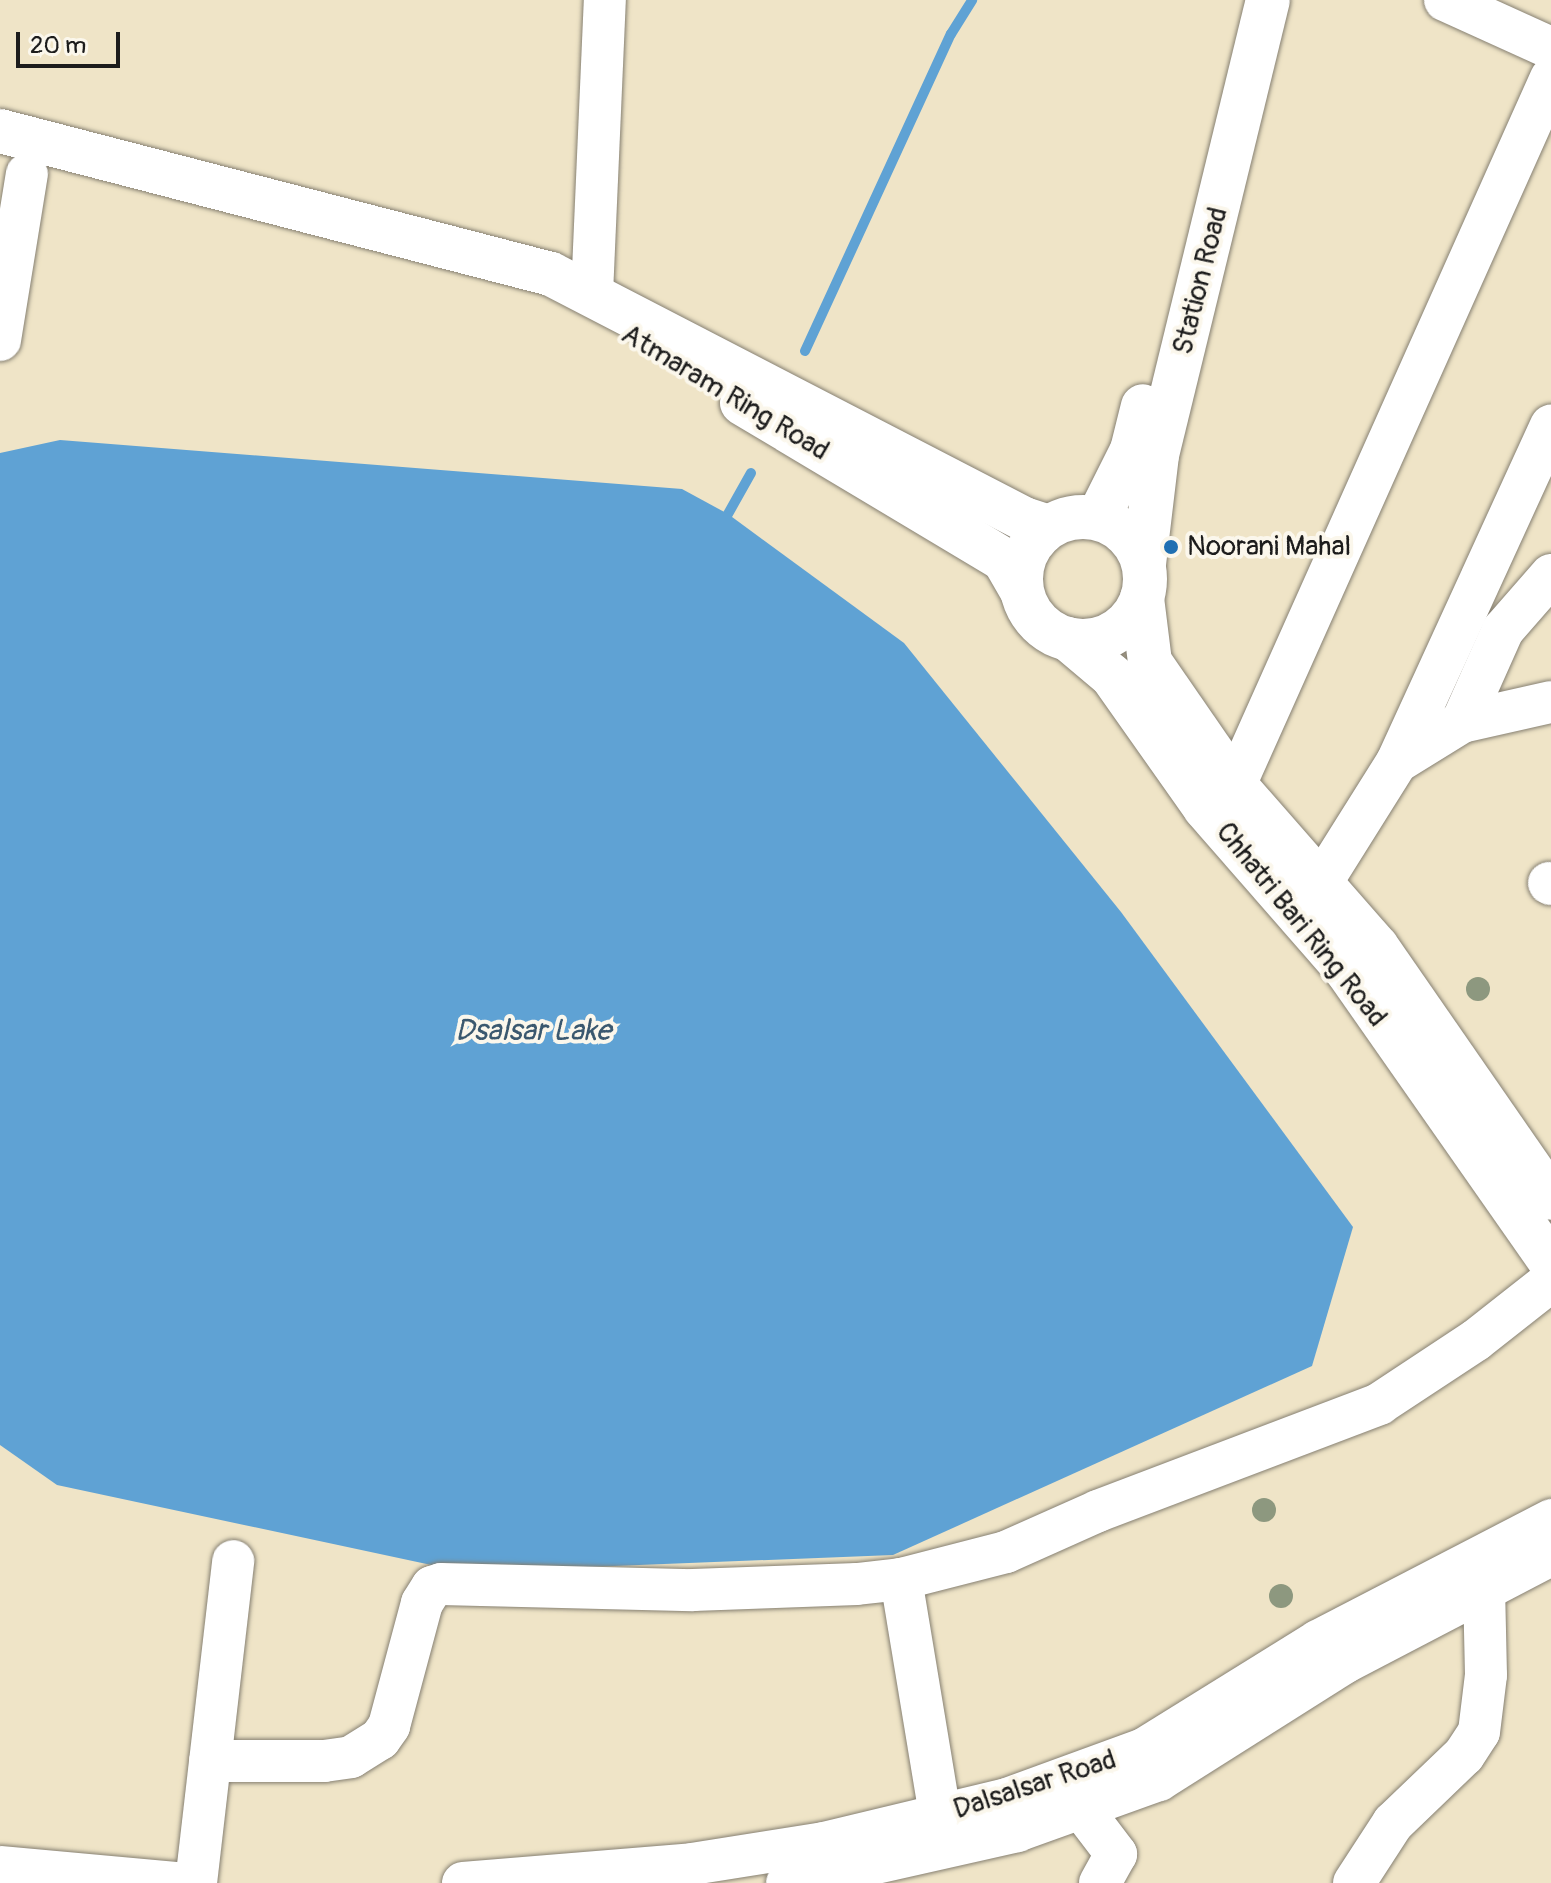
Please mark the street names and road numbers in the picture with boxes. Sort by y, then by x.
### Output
street label: Station Road [1166,204,1236,358]
street label: Atmaram Ring Road [615,318,835,468]
street label: Chhatri Bari Ring Road [1208,816,1394,1034]
street label: Dalsalsar Road [949,1743,1121,1827]

